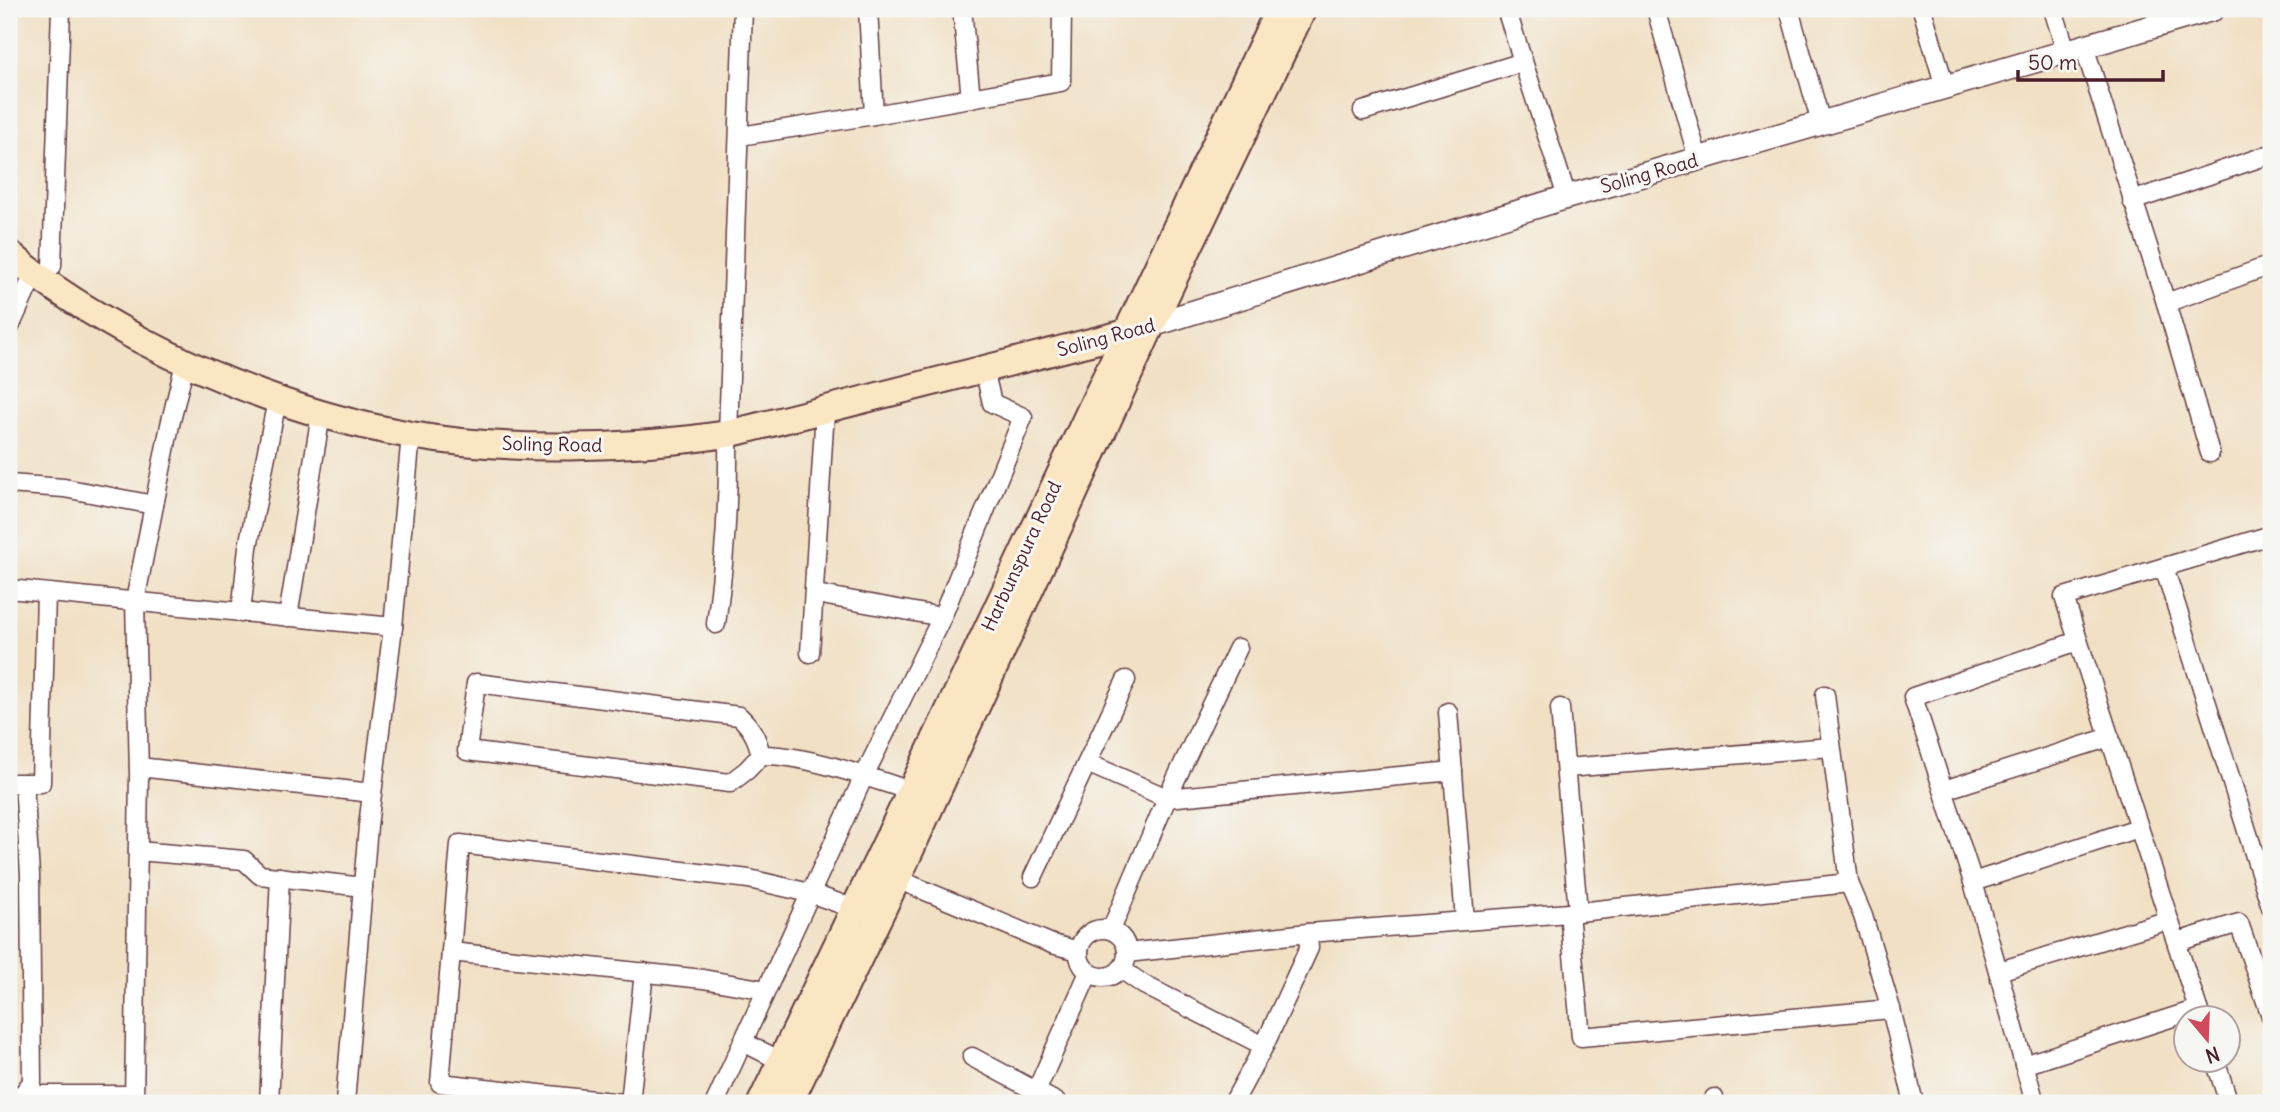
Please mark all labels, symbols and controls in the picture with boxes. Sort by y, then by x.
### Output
scale bar [2018,38,2163,82]
text: 50 m [2028,49,2077,76]
street label: Soling Road [1597,148,1701,198]
street label: Soling Road [1054,312,1158,362]
street label: Soling Road [502,431,602,457]
street label: Harbunspura Road [976,477,1066,635]
north arrow [2172,1004,2242,1074]
text: N [2202,1042,2223,1069]

